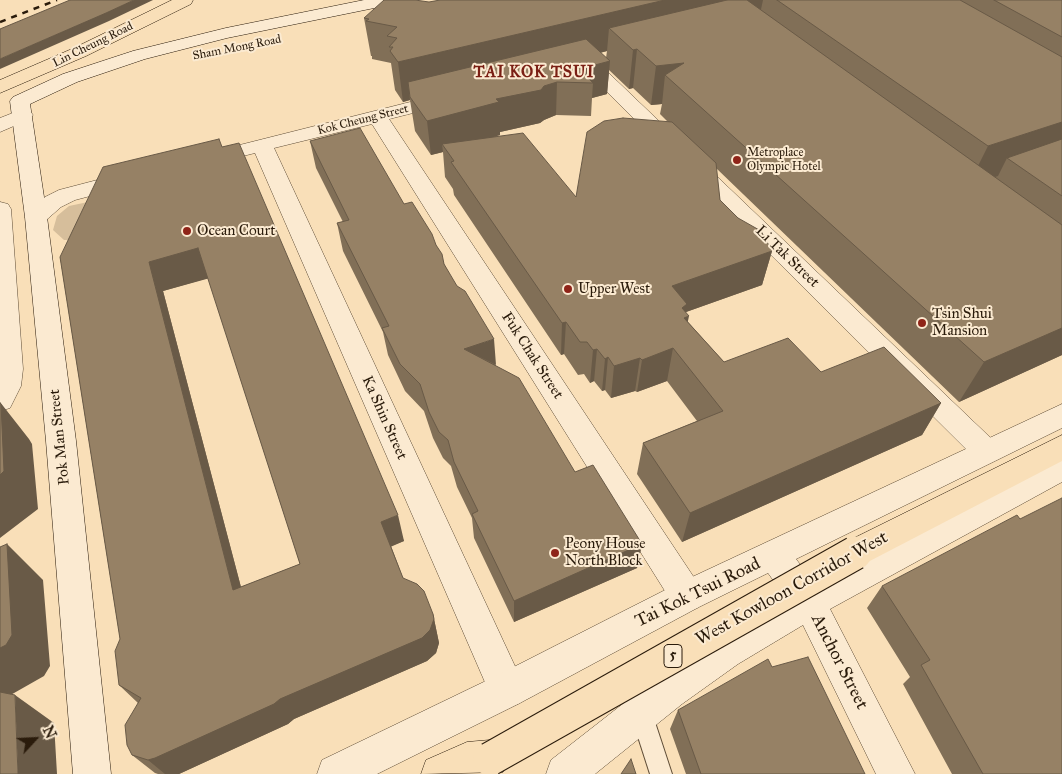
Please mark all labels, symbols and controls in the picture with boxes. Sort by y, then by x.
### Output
street label: Lin Cheung Road [50,19,136,71]
street label: Sham Mong Road [191,32,283,64]
district label: TAI KOK TSUI [472,63,596,83]
street label: Kok Cheung Street [316,102,410,138]
place label: Metroplace Olympic Hotel [747,146,821,174]
marker: Metroplace Olympic Hotel [731,154,743,166]
place label: Ocean Court [197,222,276,240]
street label: Li Tak Street [751,222,823,292]
marker: Ocean Court [181,225,193,237]
place label: Upper West [578,280,650,298]
marker: Upper West [562,283,574,295]
place label: Tsin Shui Mansion [932,305,992,340]
street label: Fuk Chak Street [497,309,567,403]
marker: Tsin Shui Mansion [916,317,928,329]
street label: Ka Shin Street [357,373,411,463]
street label: Pok Man Street [46,388,74,486]
street label: West Kowloon Corridor West [692,527,892,651]
place label: Peony House North Block [565,535,645,570]
marker: Peony House North Block [549,547,561,559]
street label: Tai Kok Tsui Road [632,553,764,633]
street label: Anchor Street [806,611,872,713]
road number: 5 [664,644,682,668]
north arrow [10,714,60,764]
text: N [39,723,59,741]

